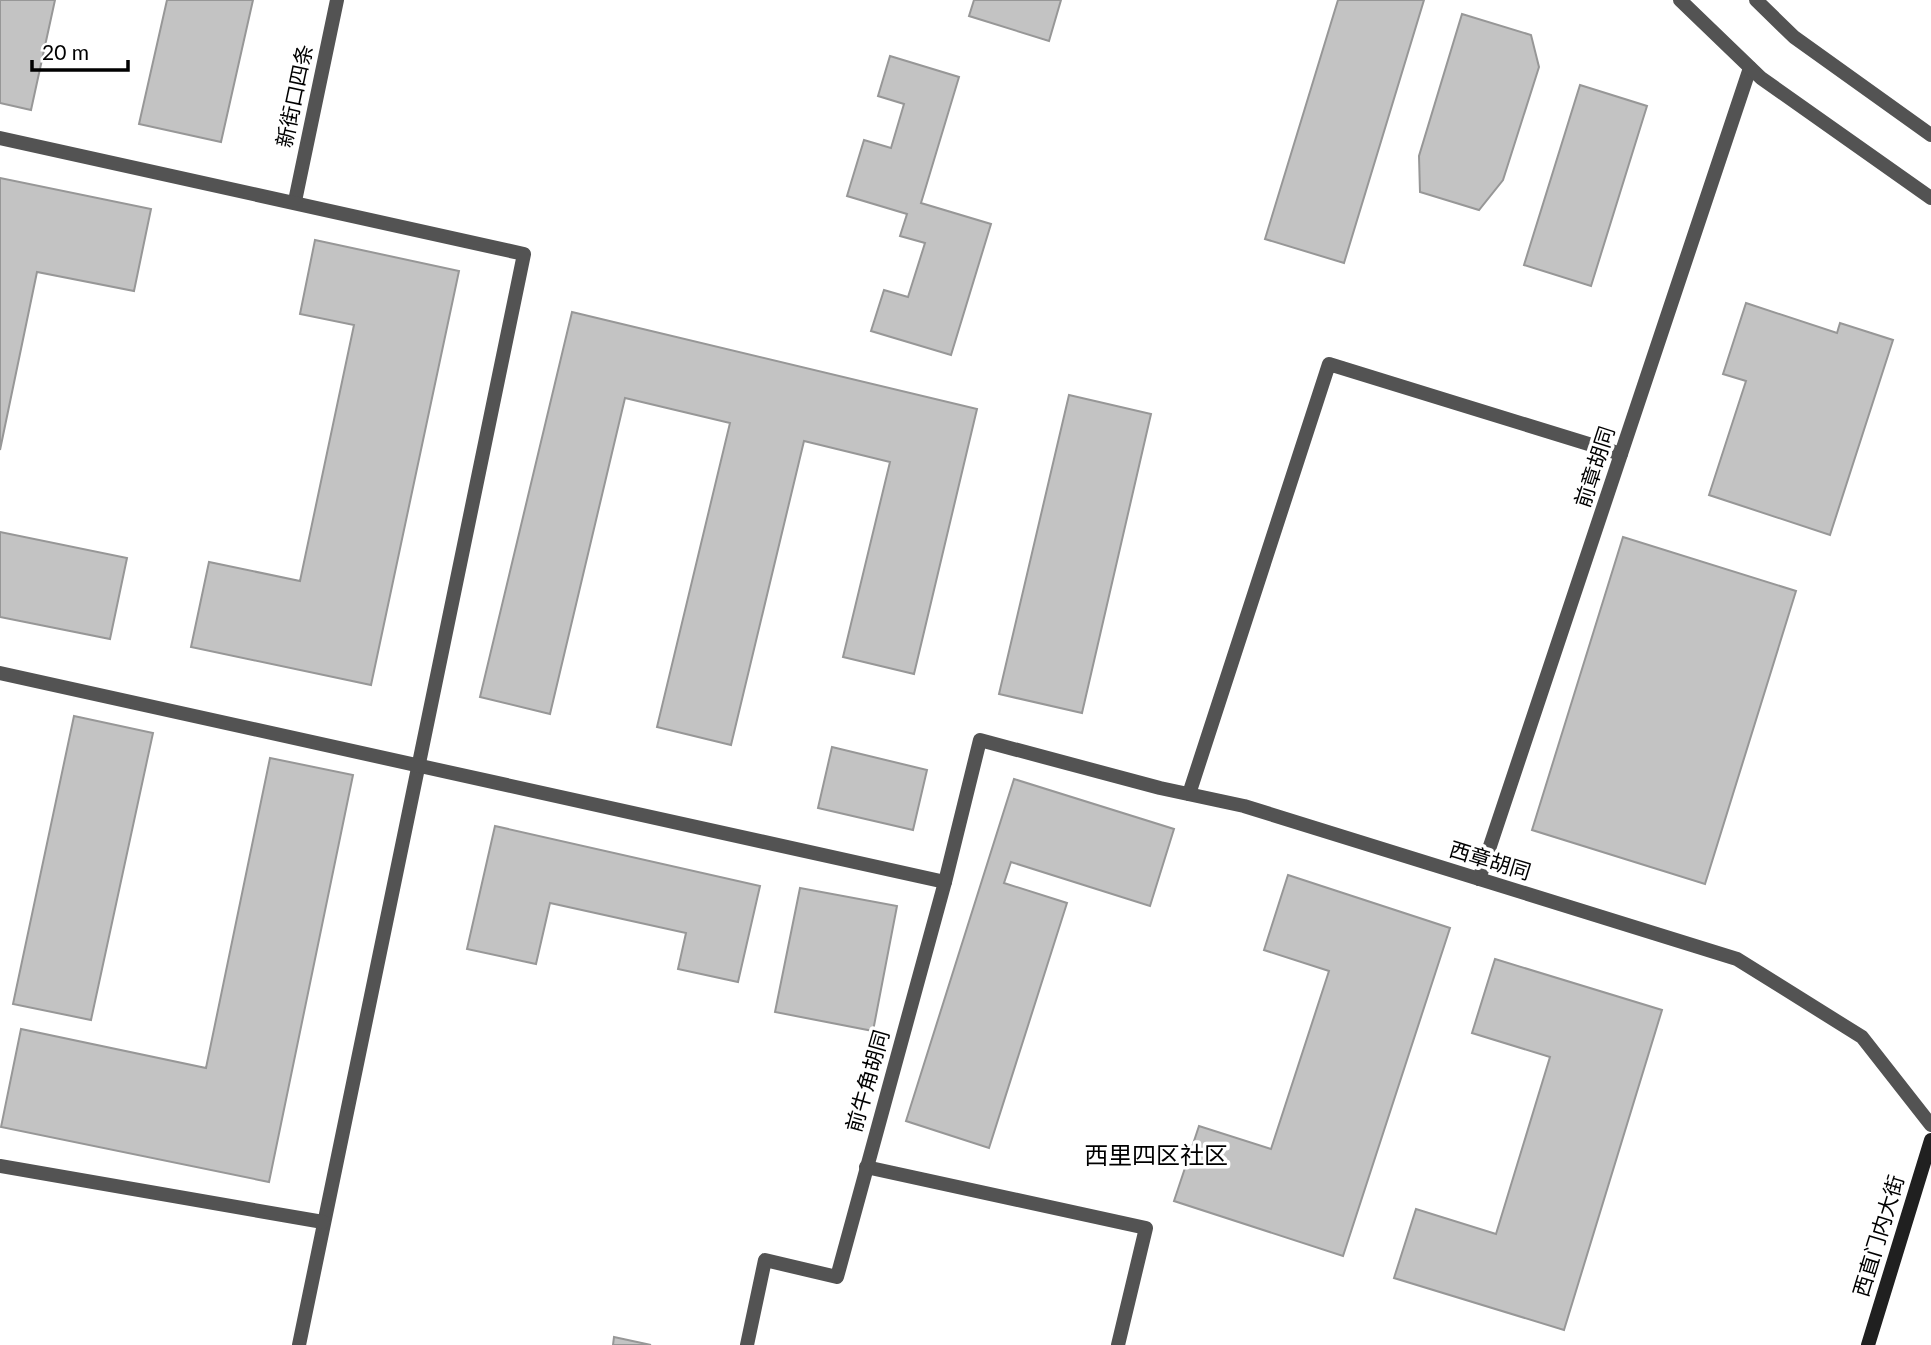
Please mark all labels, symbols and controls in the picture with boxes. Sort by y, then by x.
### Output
scale bar [32,28,128,72]
text: 20 m [42,39,89,64]
street label: 新街口四条 [270,42,317,150]
street label: 前章胡同 [1569,423,1618,510]
street label: 西章胡同 [1447,835,1534,884]
street label: 前牛角胡同 [840,1027,893,1134]
district label: 西里四区社区 [1084,1140,1228,1169]
street label: 西直门内大街 [1847,1172,1908,1299]

